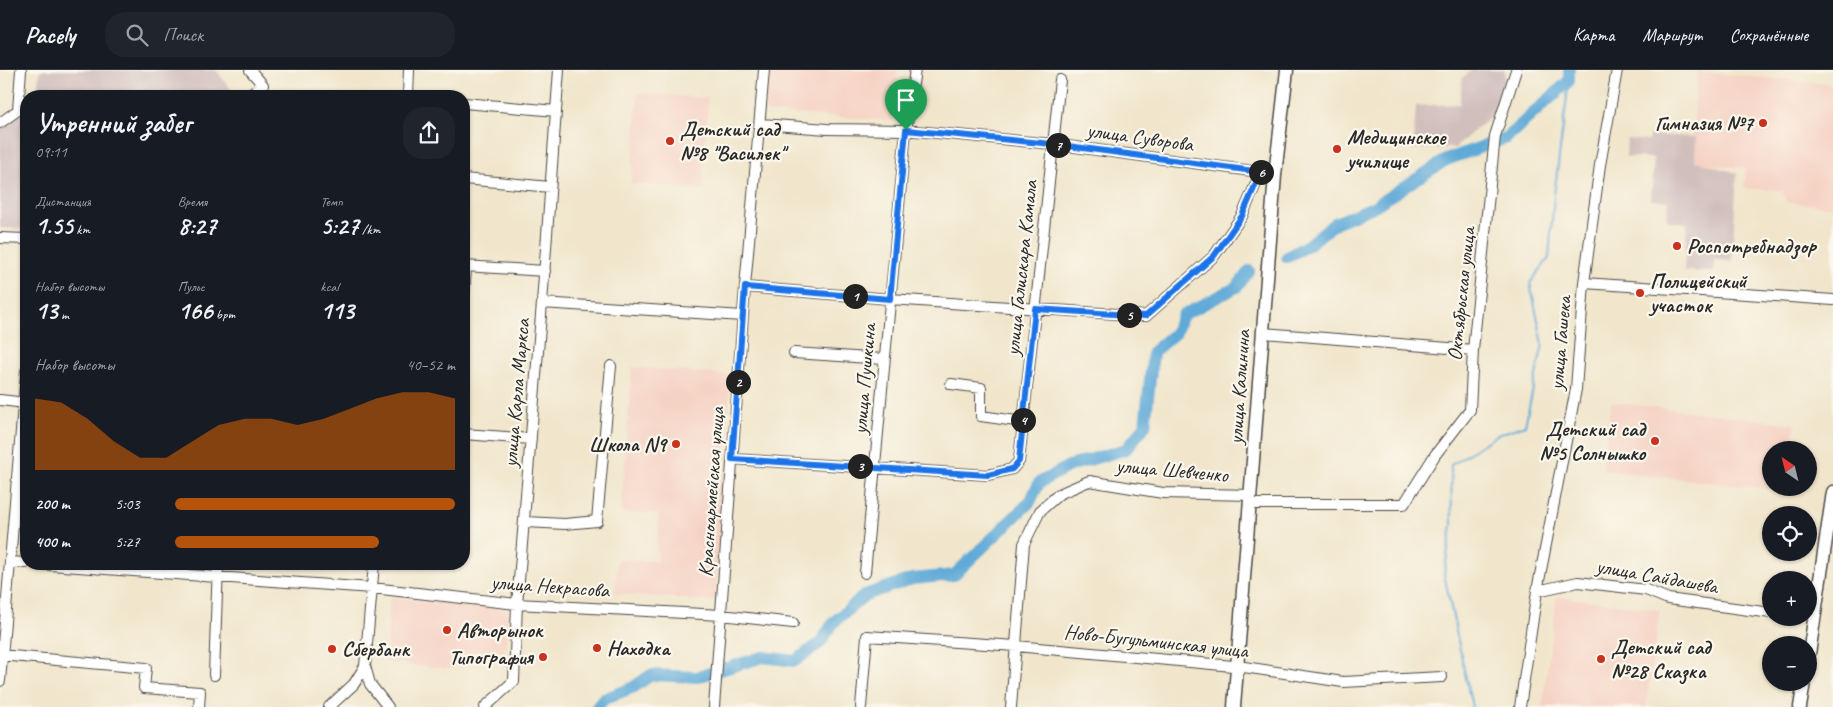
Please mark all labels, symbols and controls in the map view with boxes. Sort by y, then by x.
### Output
search box [105,12,455,57]
text: Pacely [25,20,75,50]
icon: search [123,21,151,49]
text: Поиск [163,23,203,47]
text: Карта [1573,24,1614,46]
text: Маршрут [1642,24,1702,46]
text: Сохранённые [1730,24,1808,46]
pin [885,79,927,130]
icon: arrive [892,86,920,114]
text: Утренний забег [35,105,191,140]
button: share [403,107,455,159]
place label: Гимназия №7 [1655,110,1756,136]
place label: Детский сад №8 "Василек" [680,116,789,166]
street label: улица Суворова [1083,116,1197,158]
marker: Гимназия №7 [1757,117,1769,129]
place label: Медицинское училище [1345,124,1447,174]
pin: 7 [1046,132,1070,158]
marker: Детский сад №8 "Василек" [664,135,676,147]
text: 7 [1055,137,1062,154]
text: 09:11 [35,142,67,162]
marker: Медицинское училище [1331,143,1343,155]
pin: 6 [1248,160,1274,184]
text: 6 [1258,164,1265,181]
street label: улица Галискара Камала [999,177,1043,359]
text: Дистанция [35,193,91,210]
text: Время [178,193,207,210]
text: Темп [320,193,343,210]
text: 1.55 [35,210,73,242]
text: 8:27 [178,210,216,242]
text: 5:27 [320,210,359,242]
text: km [73,221,90,238]
text: /km [359,221,380,238]
street label: Октябрьская улица [1441,224,1481,362]
place label: Роспотребнадзор [1687,233,1817,260]
marker: Роспотребнадзор [1671,240,1683,252]
place label: Полицейский участок [1648,268,1748,318]
text: Набор высоты [35,278,104,295]
text: Пульс [178,278,205,295]
text: kcal [320,278,339,295]
pin: 1 [842,284,868,308]
marker: Полицейский участок [1634,287,1646,299]
text: 1 [852,288,859,305]
street label: улица Гашека [1543,293,1577,393]
text: 13 [35,295,58,327]
text: 166 [178,295,212,327]
text: 113 [320,295,354,327]
pin: 5 [1116,302,1142,328]
text: m [58,306,69,323]
text: bpm [212,306,235,323]
text: 5 [1126,307,1133,324]
street label: улица Карла Маркса [496,316,536,470]
street label: улица Пушкина [846,320,882,437]
street label: улица Калинина [1222,327,1256,447]
text: Набор высоты [35,355,114,375]
text: 40–52 m [406,355,455,375]
pin: 2 [726,370,750,394]
text: 2 [735,374,742,391]
street label: Красноармейская улица [692,405,730,578]
pin: 4 [1010,408,1036,432]
text: 4 [1020,412,1027,429]
place label: Детский сад №5 Солнышко [1539,416,1647,466]
place label: Школа N9 [589,431,669,457]
marker: Детский сад №5 Солнышко [1649,435,1661,447]
marker: Школа N9 [670,438,682,450]
north arrow [1762,441,1818,496]
map controls [1762,441,1817,691]
street label: улица Шевченко [1113,452,1231,488]
pin: 3 [848,454,872,478]
text: 3 [857,458,864,475]
text: 200 m [35,494,70,514]
text: 5:03 [115,494,140,514]
button: locate [1762,506,1817,561]
text: 400 m [35,532,70,552]
text: 5:27 [115,532,140,552]
street label: улица Сайдашева [1592,552,1722,600]
street label: улица Некрасова [488,569,612,603]
button: + [1762,571,1817,626]
place label: Авторынок [457,617,544,643]
street label: Ново-Бугульминская улица [1063,618,1251,664]
marker: Авторынок [441,624,453,636]
place label: Детский сад №28 Сказка [1611,634,1713,685]
place label: Находка [607,635,671,661]
place label: Сбербанк [342,636,411,662]
button: − [1762,636,1817,691]
marker: Находка [591,642,603,654]
marker: Сбербанк [326,643,338,655]
place label: Типография [449,644,535,670]
marker: Типография [537,651,549,663]
marker: Детский сад №28 Сказка [1595,653,1607,665]

